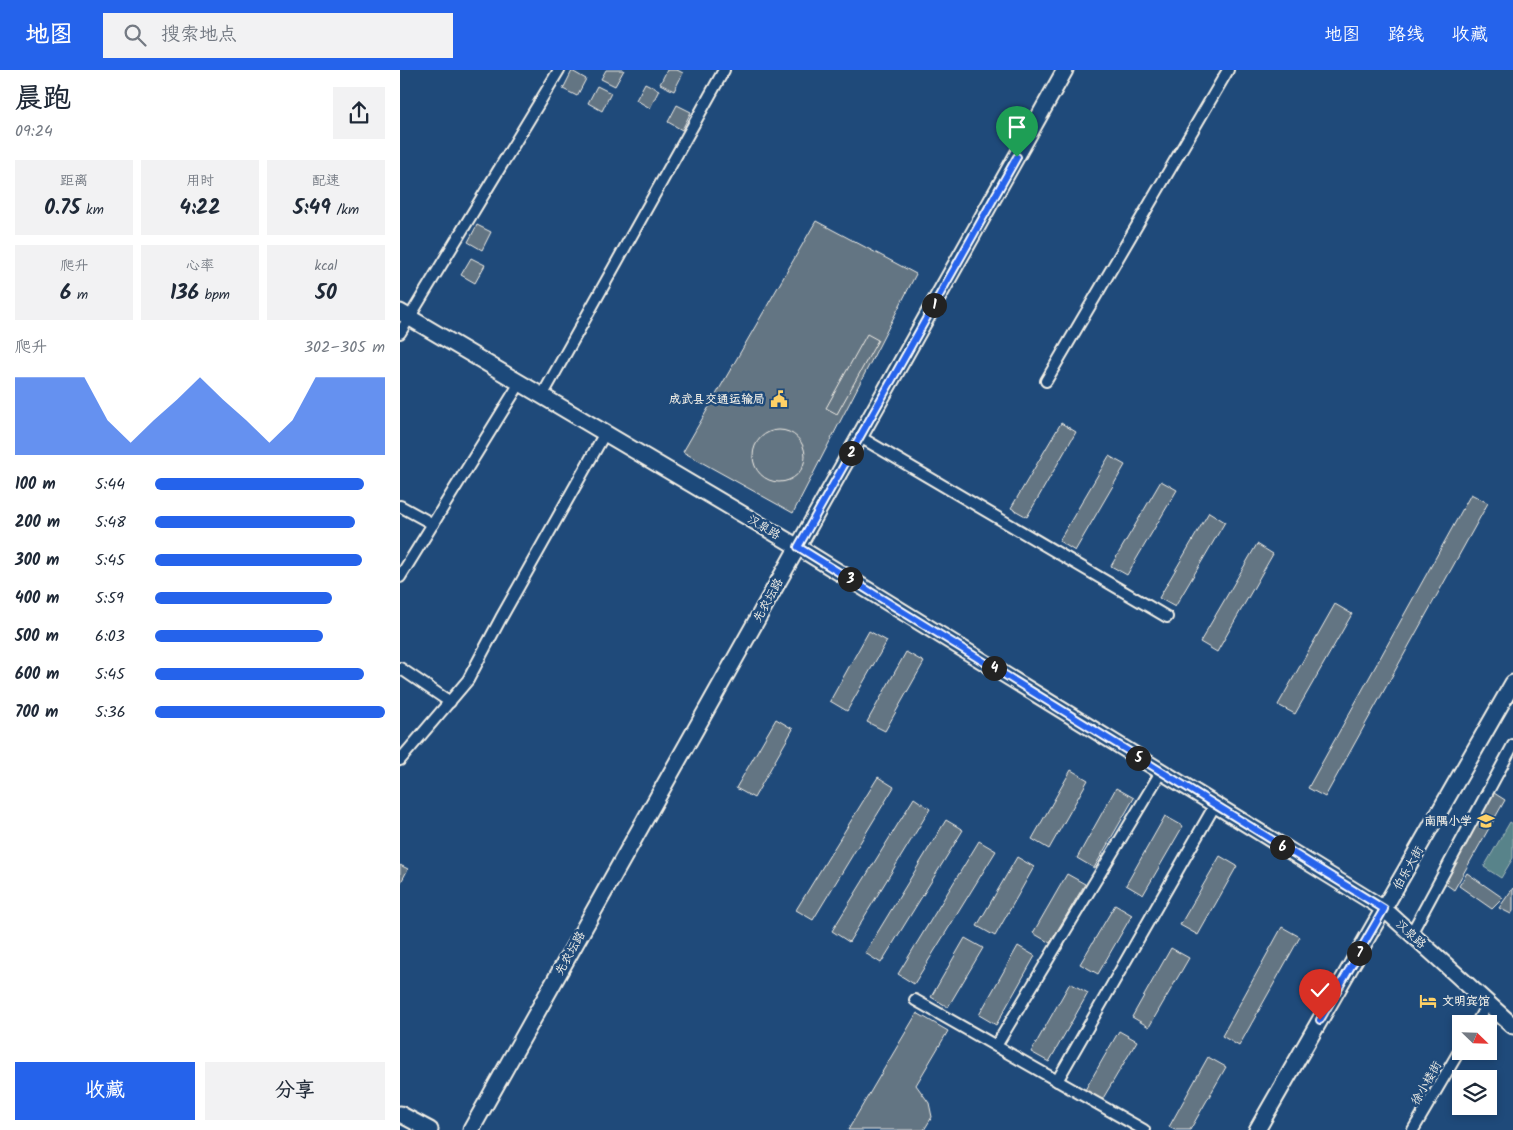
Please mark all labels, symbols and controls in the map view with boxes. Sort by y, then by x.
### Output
search box [103,13,453,58]
text: 地图 [25,16,73,55]
text: 搜索地点 [161,20,237,50]
icon: search [121,21,149,49]
text: 地图 [1324,21,1360,50]
text: 路线 [1388,21,1424,50]
text: 收藏 [1452,21,1488,50]
text: 晨跑 [15,77,71,122]
button: share [333,87,385,139]
pin [996,106,1038,157]
icon: arrive [1003,113,1031,141]
text: 09:24 [15,119,53,144]
text: 距离 [60,170,88,192]
text: 用时 [186,170,214,192]
text: 配速 [312,170,340,192]
text: 0.75 [44,192,80,225]
text: 4:22 [179,192,221,225]
text: 5:49 [293,192,331,225]
text: km [80,199,104,221]
text: /km [331,199,359,221]
text: 爬升 [60,255,88,277]
text: 心率 [186,255,214,277]
text: kcal [315,255,337,277]
text: 6 [60,277,71,310]
text: 136 [170,277,199,310]
text: 50 [315,277,337,310]
text: m [71,284,88,306]
text: bpm [199,284,230,306]
pin: 1 [922,292,946,318]
text: 1 [932,294,937,316]
text: 爬升 [15,335,47,360]
text: 302–305 m [304,335,385,360]
public building icon: 成武县交通运输局 [769,389,789,409]
place label: 成武县交通运输局 [669,390,765,409]
pin: 2 [838,440,864,466]
text: 2 [847,442,856,464]
text: 100 m [15,472,56,497]
text: 5:44 [95,472,125,497]
text: 200 m [15,510,60,535]
text: 5:48 [95,510,126,535]
street label: 汉泉路 [743,510,784,545]
text: 300 m [15,548,59,573]
text: 5:45 [95,548,125,573]
pin: 3 [838,566,862,592]
text: 3 [847,568,854,590]
street label: 先农坛路 [748,575,788,626]
text: 400 m [15,586,59,611]
text: 5:59 [95,586,124,611]
text: 500 m [15,624,59,649]
text: 6:03 [95,624,125,649]
pin: 4 [982,656,1006,680]
text: 4 [991,657,998,679]
text: 600 m [15,662,59,687]
text: 5:45 [95,662,125,687]
text: 700 m [15,700,58,725]
text: 5:36 [95,700,126,725]
pin: 5 [1126,746,1150,770]
text: 5 [1135,747,1142,769]
school or university icon: 南隅小学 [1476,811,1496,831]
place label: 南隅小学 [1424,812,1472,831]
pin: 6 [1270,834,1294,860]
text: 6 [1279,836,1286,858]
street label: 伯乐大街 [1388,843,1429,894]
street label: 汉泉路 [1391,915,1430,953]
street label: 先农坛路 [550,928,590,979]
pin: 7 [1346,940,1372,966]
text: 7 [1356,942,1363,964]
pin [1299,969,1341,1020]
icon: check [1306,976,1334,1004]
hotel icon: 文明宾馆 [1418,991,1438,1011]
place label: 文明宾馆 [1442,992,1490,1011]
north arrow [1452,1015,1498,1060]
map controls [1452,1015,1497,1115]
street label: 徐小楼街 [1406,1058,1447,1109]
button: 收藏 [15,1062,195,1120]
button: 分享 [205,1062,385,1120]
button: layers [1452,1070,1497,1115]

